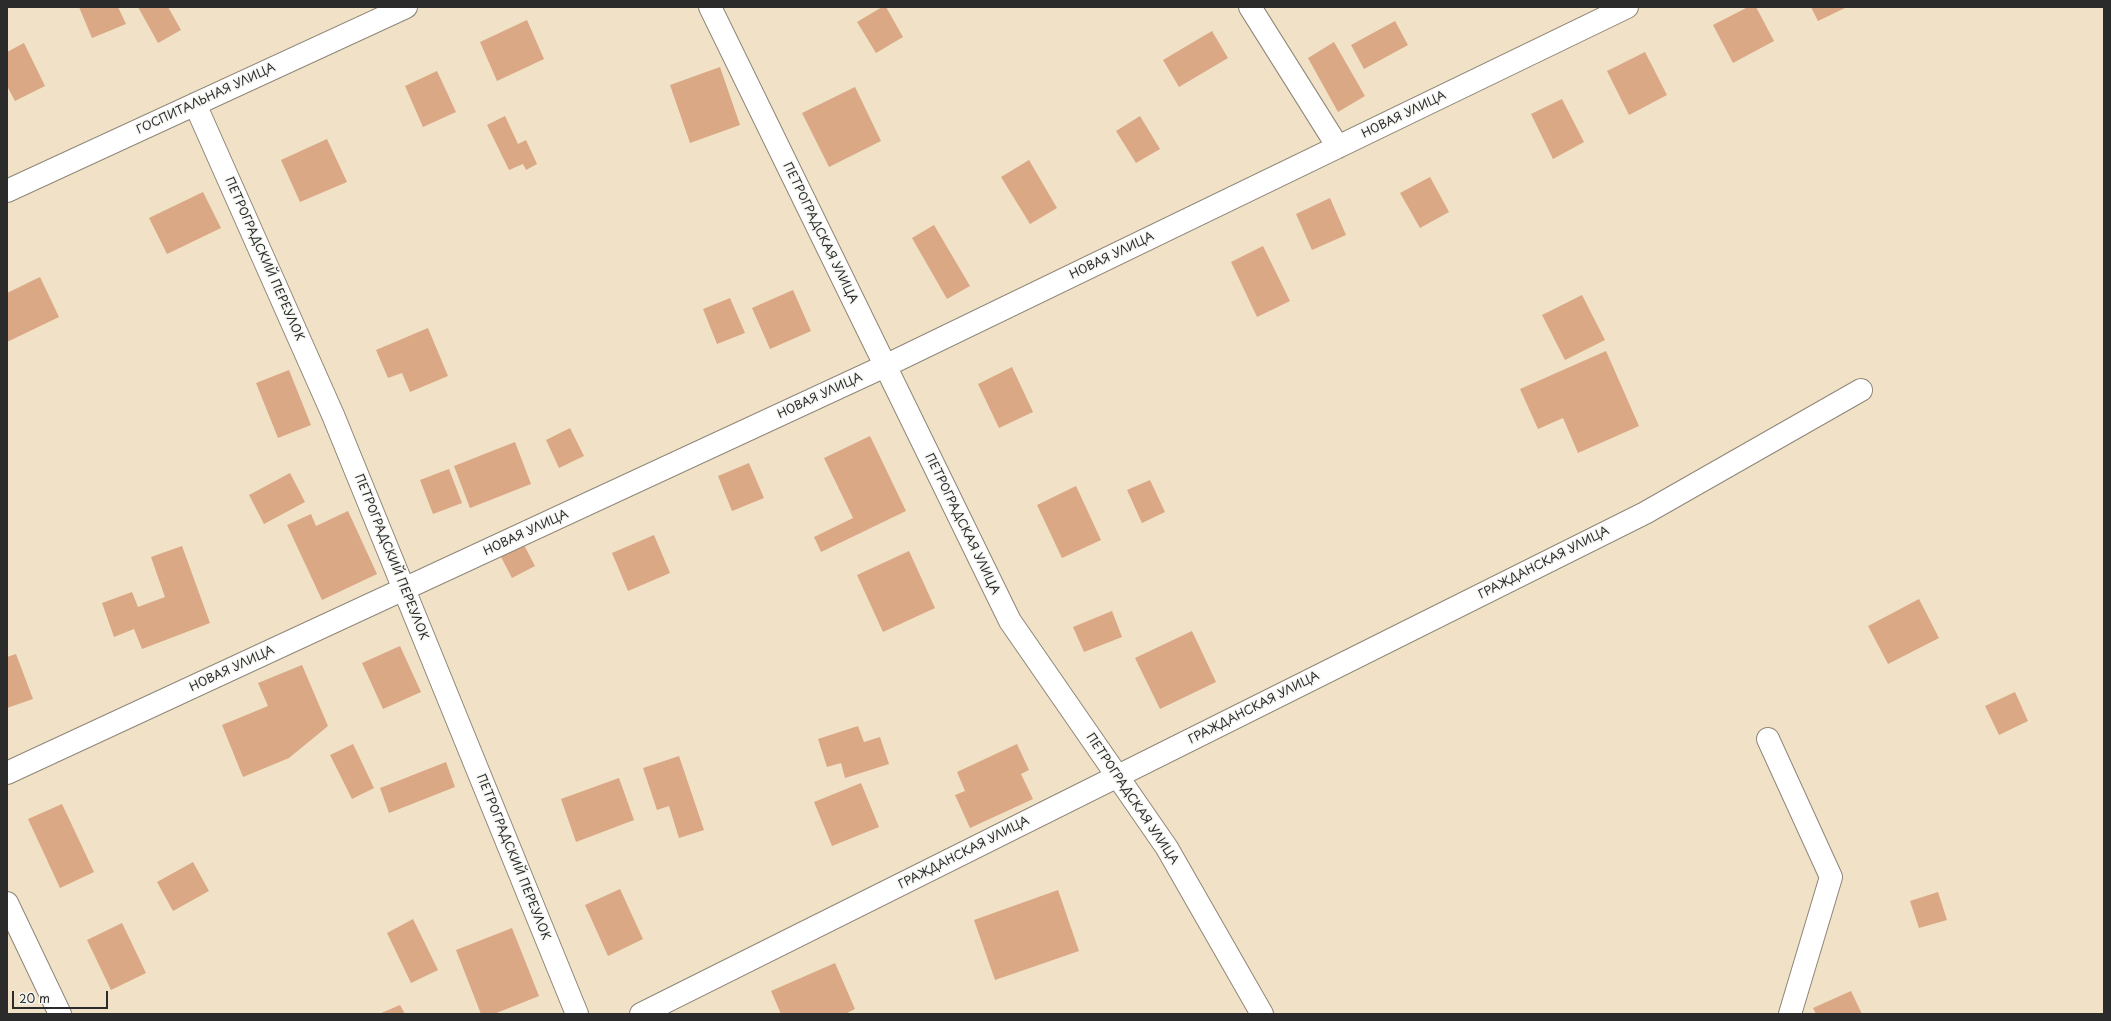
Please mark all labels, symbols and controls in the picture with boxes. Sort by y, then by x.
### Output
street label: ГОСПИТАЛЬНАЯ УЛИЦА [134,60,278,138]
street label: НОВАЯ УЛИЦА [1360,88,1448,142]
street label: ПЕТРОГРАДСКАЯ УЛИЦА [780,160,860,306]
street label: ПЕТРОГРАДСКИЙ ПЕРЕУЛОК [221,175,307,343]
street label: НОВАЯ УЛИЦА [1068,229,1156,283]
street label: НОВАЯ УЛИЦА [775,370,865,422]
street label: ПЕТРОГРАДСКАЯ УЛИЦА [922,451,1002,597]
street label: ПЕТРОГРАДСКИЙ ПЕРЕУЛОК [351,472,431,642]
street label: НОВАЯ УЛИЦА [481,507,571,559]
street label: ГРАЖДАНСКАЯ УЛИЦА [1476,524,1612,602]
street label: НОВАЯ УЛИЦА [187,643,277,695]
street label: ГРАЖДАНСКАЯ УЛИЦА [1186,669,1322,747]
street label: ПЕТРОГРАДСКАЯ УЛИЦА [1083,731,1181,867]
street label: ПЕТРОГРАДСКИЙ ПЕРЕУЛОК [473,772,553,942]
street label: ГРАЖДАНСКАЯ УЛИЦА [896,814,1032,892]
scale bar [14,983,110,1009]
text: 20 m [19,989,50,1007]

